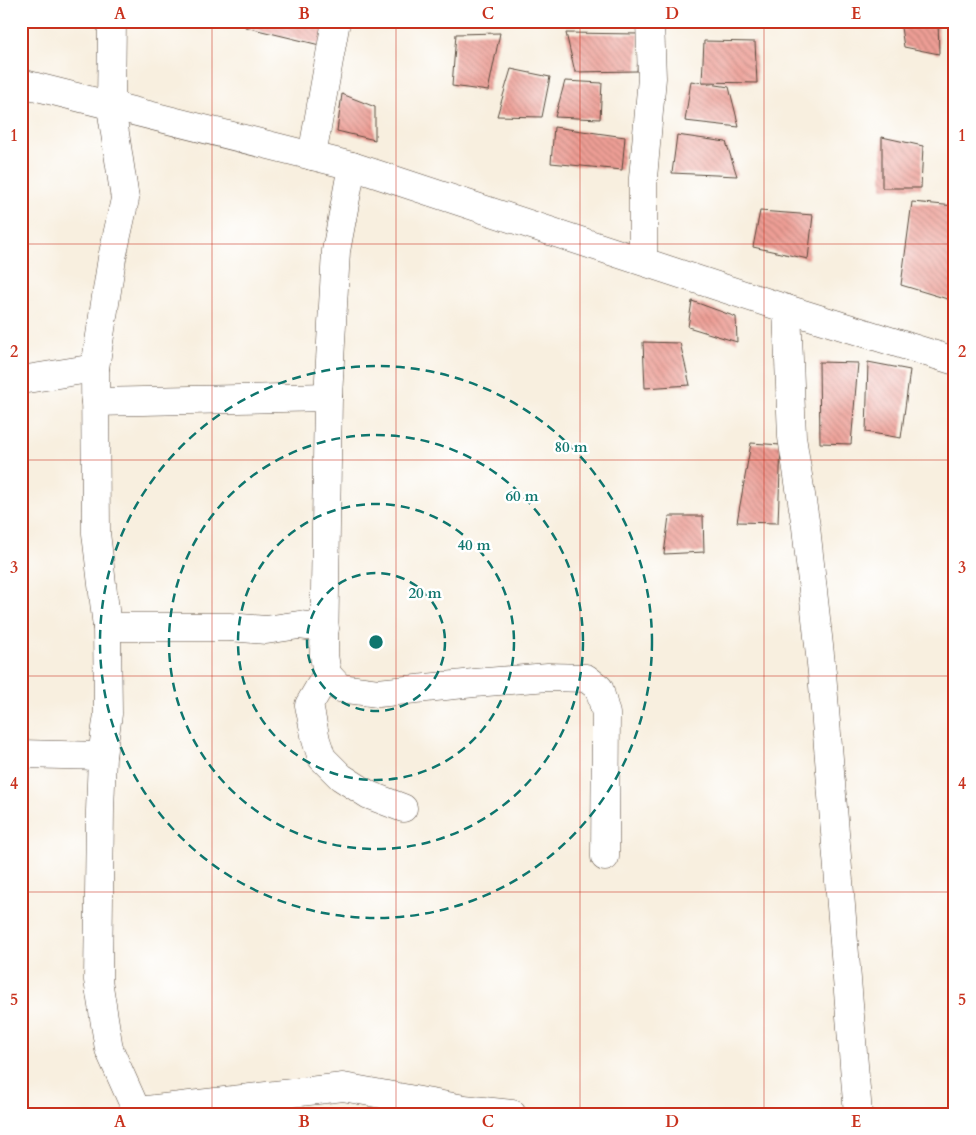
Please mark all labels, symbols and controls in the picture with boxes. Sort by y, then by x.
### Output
text: A [114,3,126,25]
text: B [298,3,310,25]
text: C [482,3,494,25]
text: D [665,3,679,25]
text: E [851,3,861,25]
text: 1 [10,125,18,147]
text: 1 [958,125,966,147]
text: 2 [10,341,18,363]
text: 2 [958,341,966,363]
text: 80 m [554,437,588,457]
text: 60 m [505,486,539,506]
text: 40 m [457,535,491,555]
text: 3 [10,557,18,579]
text: 3 [958,557,966,579]
text: 20 m [408,583,442,603]
centre of rings [367,633,385,651]
text: 4 [10,773,18,795]
text: 4 [958,773,966,795]
text: 5 [10,989,18,1011]
text: 5 [958,989,966,1011]
text: A [114,1111,126,1133]
text: B [298,1111,310,1133]
text: C [482,1111,494,1133]
text: D [665,1111,679,1133]
text: E [851,1111,861,1133]

